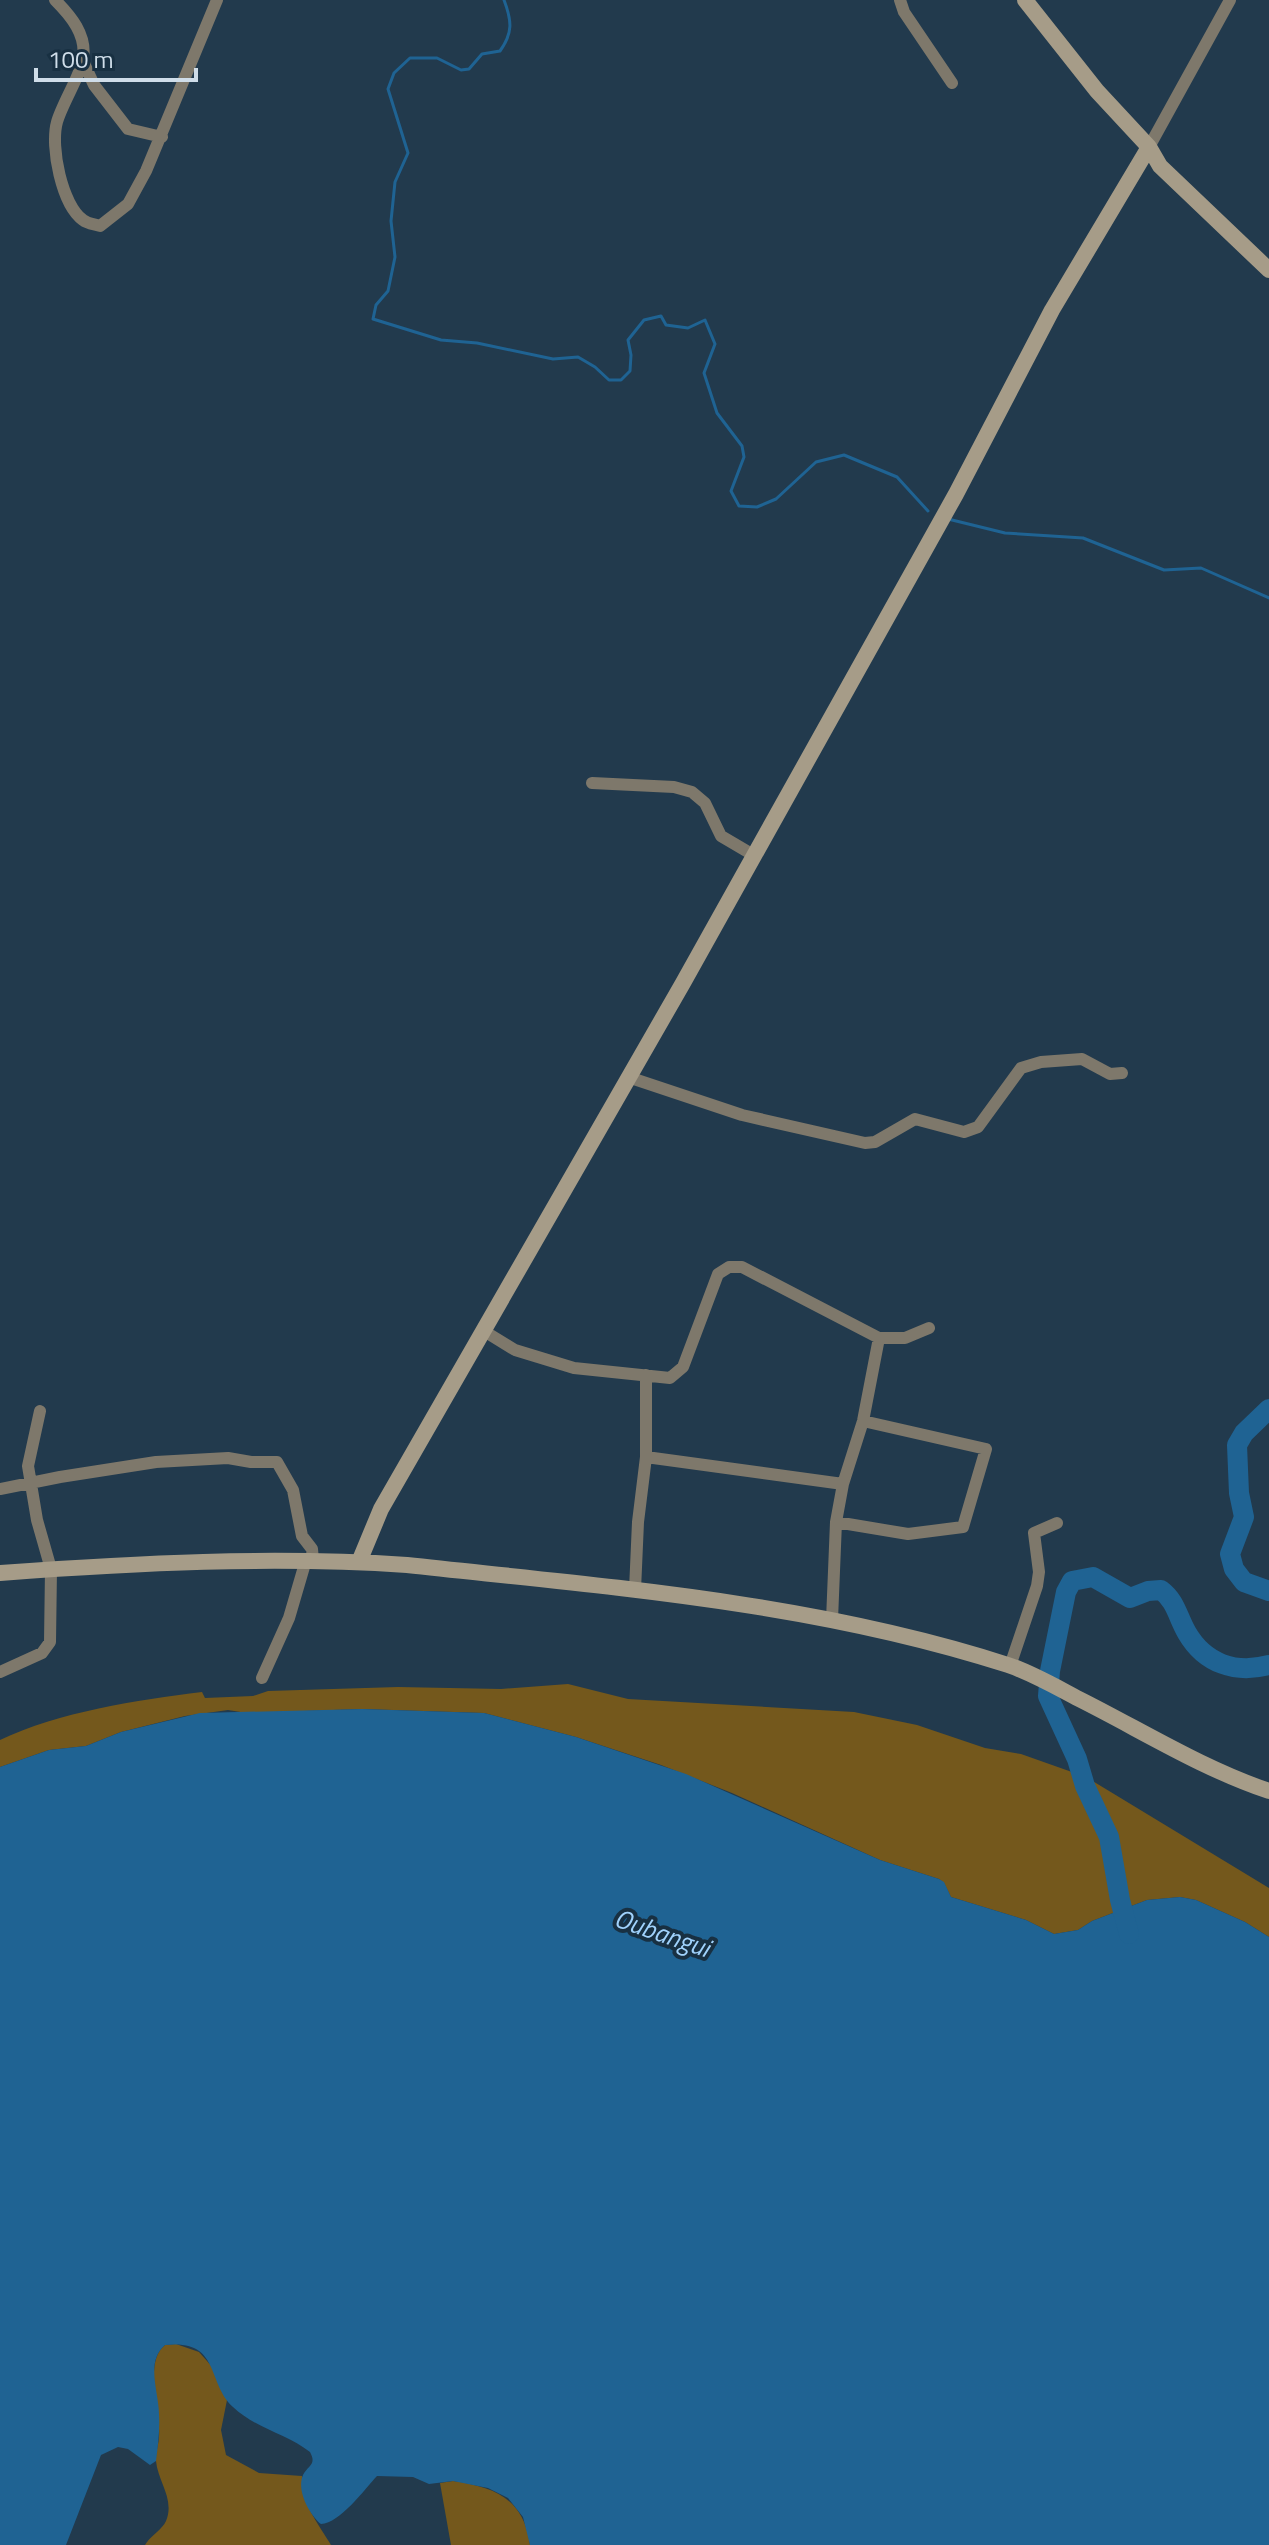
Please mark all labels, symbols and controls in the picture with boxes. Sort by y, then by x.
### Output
scale bar [36,32,196,82]
text: 100 m [48,41,114,77]
water label: Oubangui [609,1898,718,1968]

